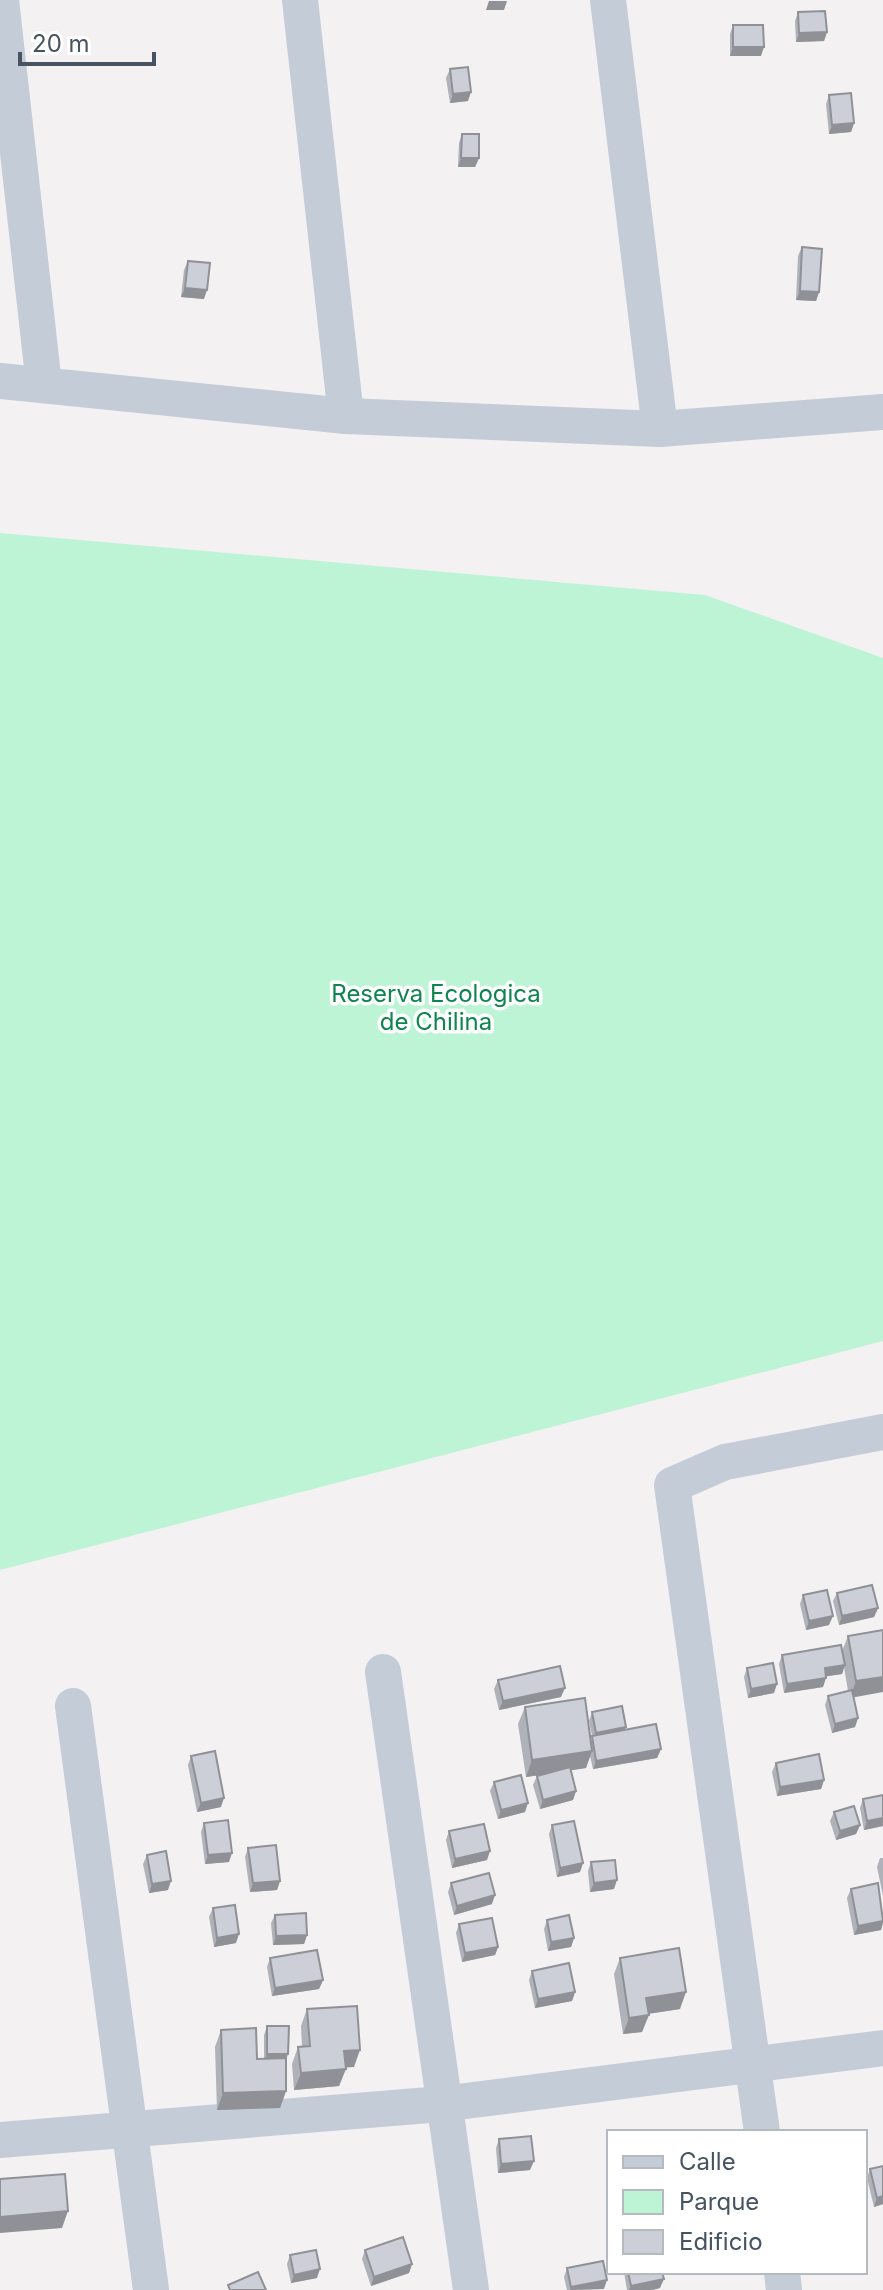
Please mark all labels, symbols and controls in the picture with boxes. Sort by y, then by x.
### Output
scale bar [20,16,154,66]
text: 20 m [32,29,90,58]
park label: Reserva Ecologica de Chilina [331,979,541,1036]
legend [607,2130,867,2274]
text: Calle [679,2147,736,2176]
text: Parque [679,2187,759,2216]
text: Edificio [679,2227,763,2256]

